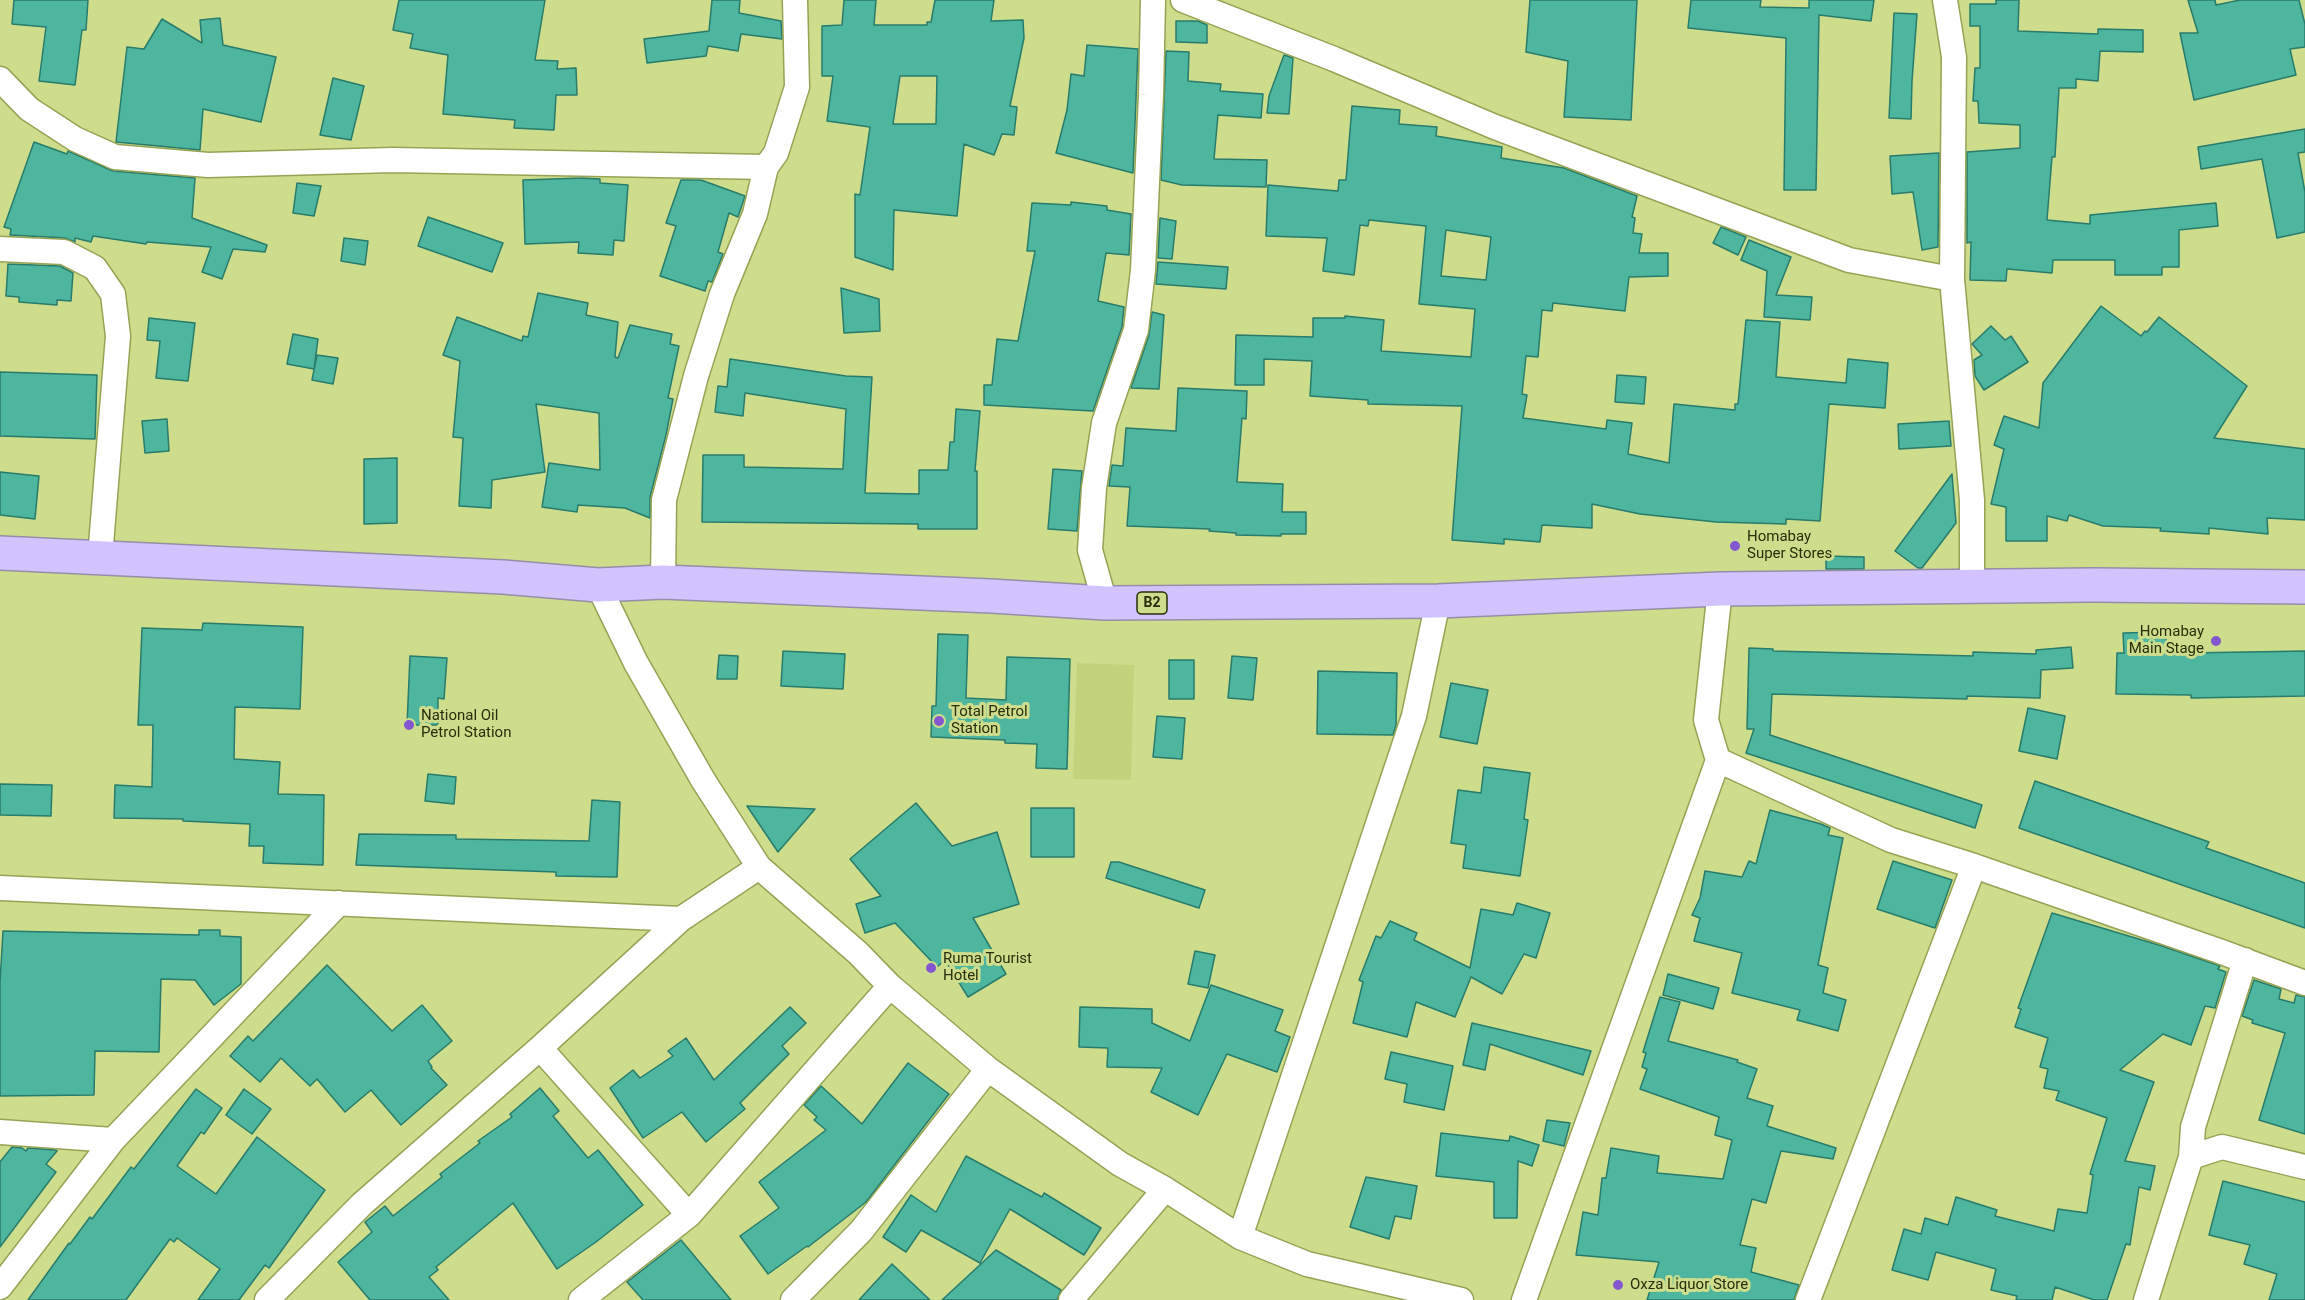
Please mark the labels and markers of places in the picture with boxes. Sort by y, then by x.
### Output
place label: Homabay Super Stores [1747,528,1832,563]
marker: Homabay Super Stores [1728,539,1742,553]
place label: Homabay Main Stage [2129,623,2204,658]
marker: Homabay Main Stage [2209,634,2223,648]
place label: Total Petrol Station [951,703,1028,738]
place label: National Oil Petrol Station [421,707,511,742]
marker: Total Petrol Station [932,714,946,728]
marker: National Oil Petrol Station [402,718,416,732]
place label: Ruma Tourist Hotel [943,950,1032,985]
marker: Ruma Tourist Hotel [924,961,938,975]
place label: Oxza Liquor Store [1630,1276,1748,1294]
marker: Oxza Liquor Store [1611,1278,1625,1292]

